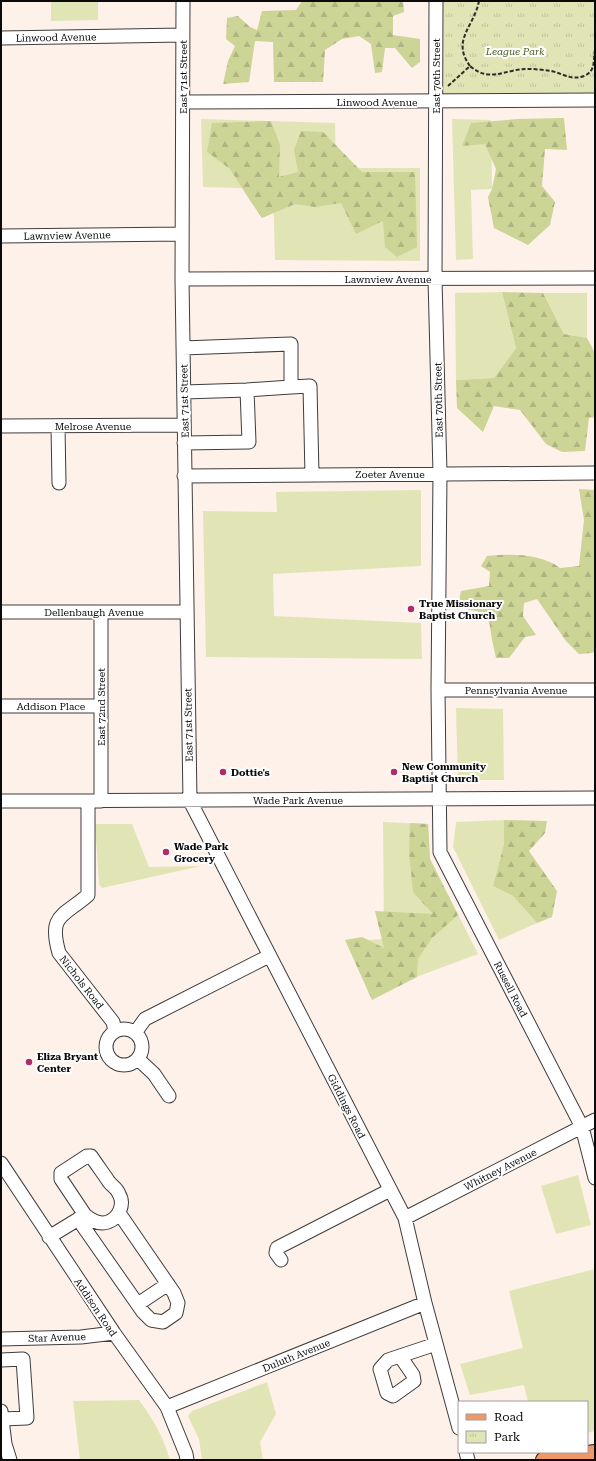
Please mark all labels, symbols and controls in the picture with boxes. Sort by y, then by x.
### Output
street label: Linwood Avenue [15,31,97,44]
street label: East 70th Street [431,38,442,114]
street label: East 71st Street [178,40,189,114]
park label: League Park [485,46,545,57]
street label: Linwood Avenue [337,97,418,108]
street label: Lawnview Avenue [23,229,111,242]
street label: Lawnview Avenue [344,274,432,285]
street label: East 70th Street [432,362,445,438]
street label: East 71st Street [178,364,191,438]
street label: Melrose Avenue [55,421,132,432]
street label: Zoeter Avenue [355,469,425,480]
place label: True Missionary Baptist Church [419,598,502,621]
marker: True Missionary Baptist Church [406,604,416,614]
street label: Dellenbaugh Avenue [44,607,144,618]
street label: East 72nd Street [96,668,107,746]
street label: Pennsylvania Avenue [465,685,568,696]
street label: East 71st Street [182,688,195,762]
street label: Addison Place [17,701,86,712]
place label: New Community Baptist Church [402,761,486,784]
marker: Dottie's [218,767,228,777]
place label: Dottie's [231,767,270,778]
marker: New Community Baptist Church [389,767,399,777]
street label: Wade Park Avenue [253,795,343,806]
place label: Wade Park Grocery [174,841,229,864]
marker: Wade Park Grocery [161,847,171,857]
street label: Nichols Road [57,954,106,1011]
street label: Russell Road [492,960,530,1019]
place label: Eliza Bryant Center [37,1051,98,1074]
marker: Eliza Bryant Center [24,1057,34,1067]
street label: Giddings Road [326,1072,368,1141]
street label: Whitney Avenue [462,1146,539,1192]
street label: Addison Road [72,1276,119,1339]
street label: Star Avenue [28,1331,87,1344]
street label: Duluth Avenue [261,1337,332,1374]
legend [458,1401,588,1453]
text: Road [494,1410,524,1424]
text: Park [494,1430,521,1444]

